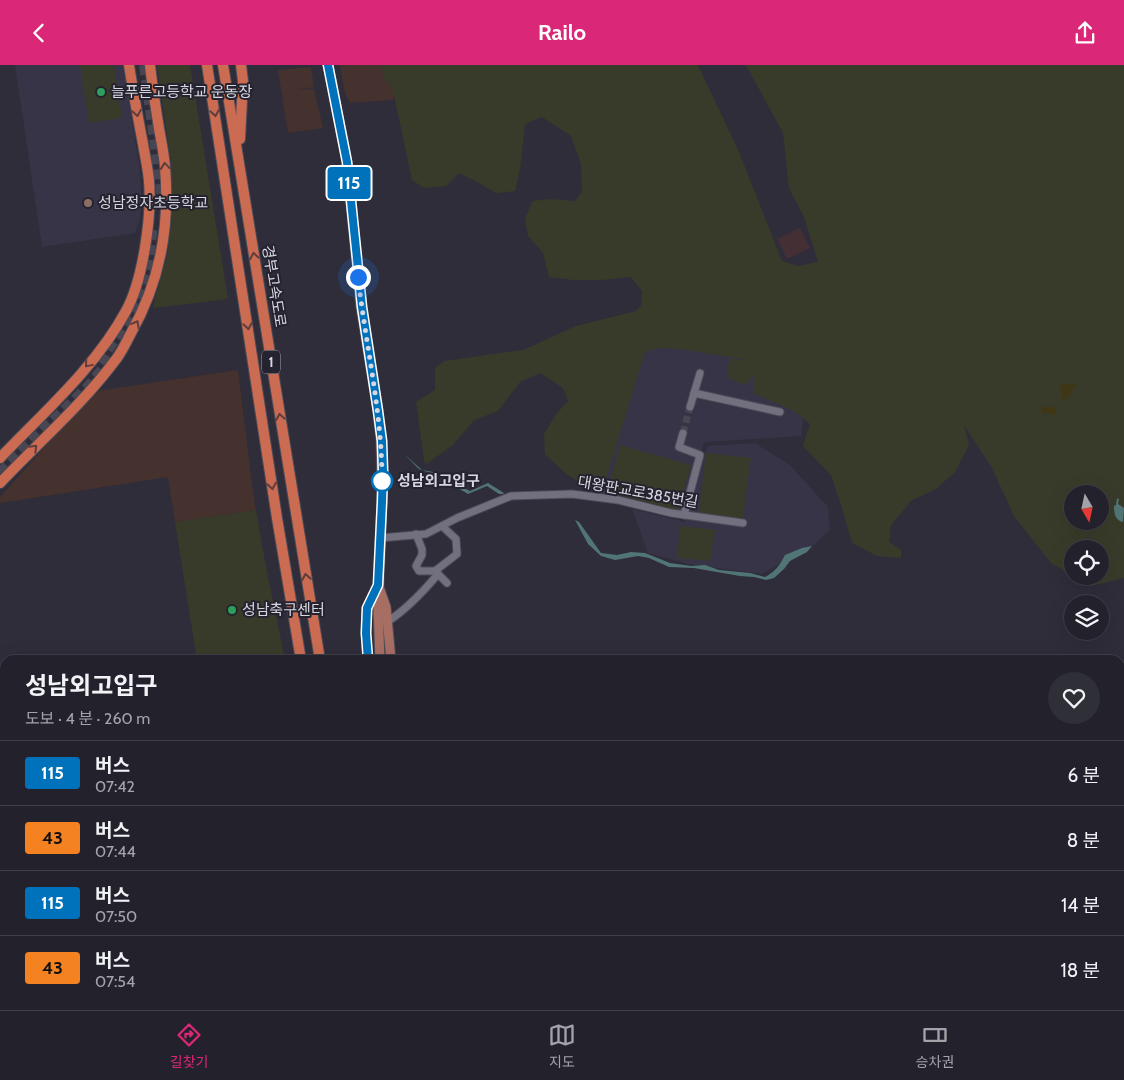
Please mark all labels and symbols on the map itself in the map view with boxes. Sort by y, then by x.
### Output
place label: 늘푸른고등학교 운동장 [111,83,253,101]
marker: 늘푸른고등학교 운동장 [95,86,107,98]
one-way arrow [132,109,142,117]
one-way arrow [209,109,219,118]
one-way arrow [160,162,171,170]
line badge: 115 [320,167,378,199]
place label: 성남정자초등학교 [98,194,208,212]
marker: 성남정자초등학교 [82,197,94,209]
street label: 경부고속도로 [259,244,289,328]
one-way arrow [250,252,260,261]
your location [346,265,371,290]
one-way arrow [130,320,140,329]
one-way arrow [242,321,252,330]
road number: 1 [262,351,280,373]
one-way arrow [86,358,94,367]
one-way arrow [276,413,286,421]
one-way arrow [28,445,37,454]
marker: 성남외고입구 [371,470,393,492]
place label: 성남외고입구 [397,472,480,490]
street label: 대왕판교로385번길 [576,473,700,511]
one-way arrow [267,482,277,491]
north arrow [1064,485,1109,530]
one-way arrow [302,573,312,582]
place label: 성남축구센터 [242,601,325,619]
marker: 성남축구센터 [226,604,238,616]

